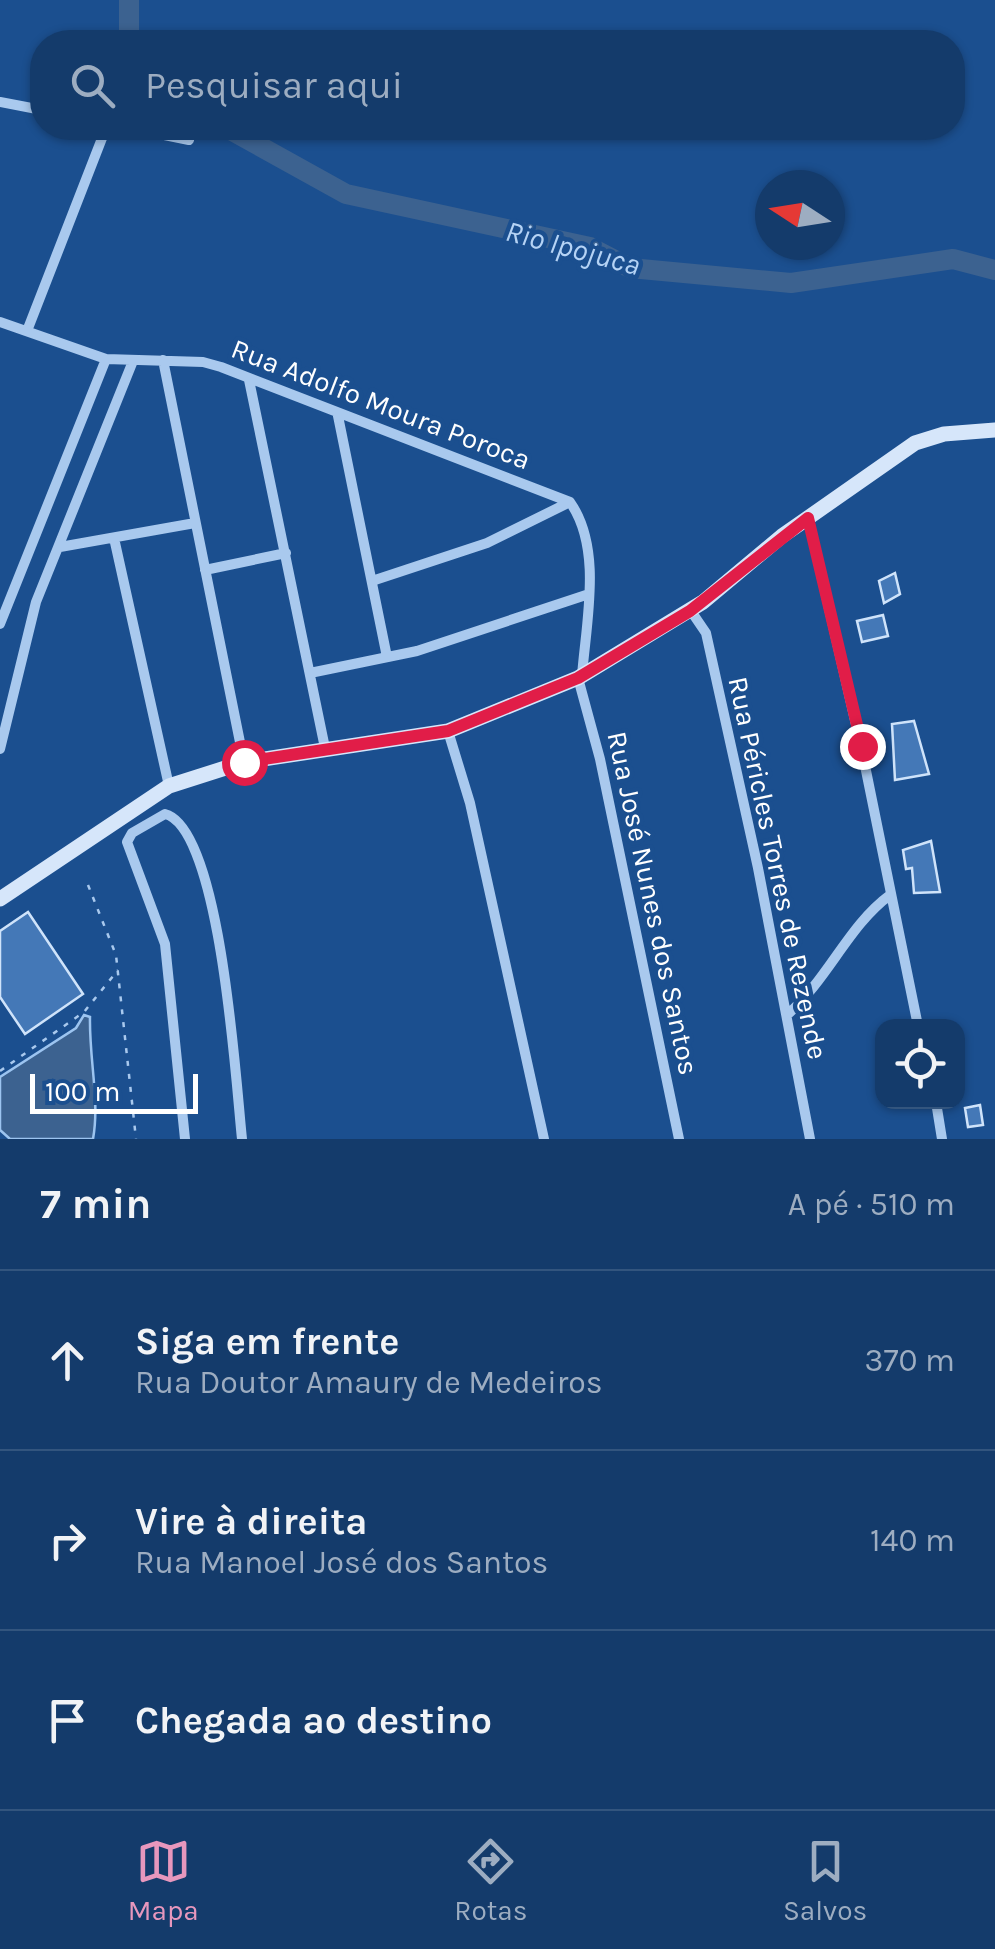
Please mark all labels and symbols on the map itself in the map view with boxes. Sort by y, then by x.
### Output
north arrow [755,170,845,260]
water label: Rio Ipojuca [502,213,644,283]
street label: Rua Adolfo Moura Poroca [227,332,535,476]
street label: Rua Péricles Torres de Rezende [721,674,835,1062]
route end [840,724,886,770]
street label: Rua José Nunes dos Santos [600,728,706,1078]
route start [222,740,268,786]
scale bar [30,1069,198,1114]

